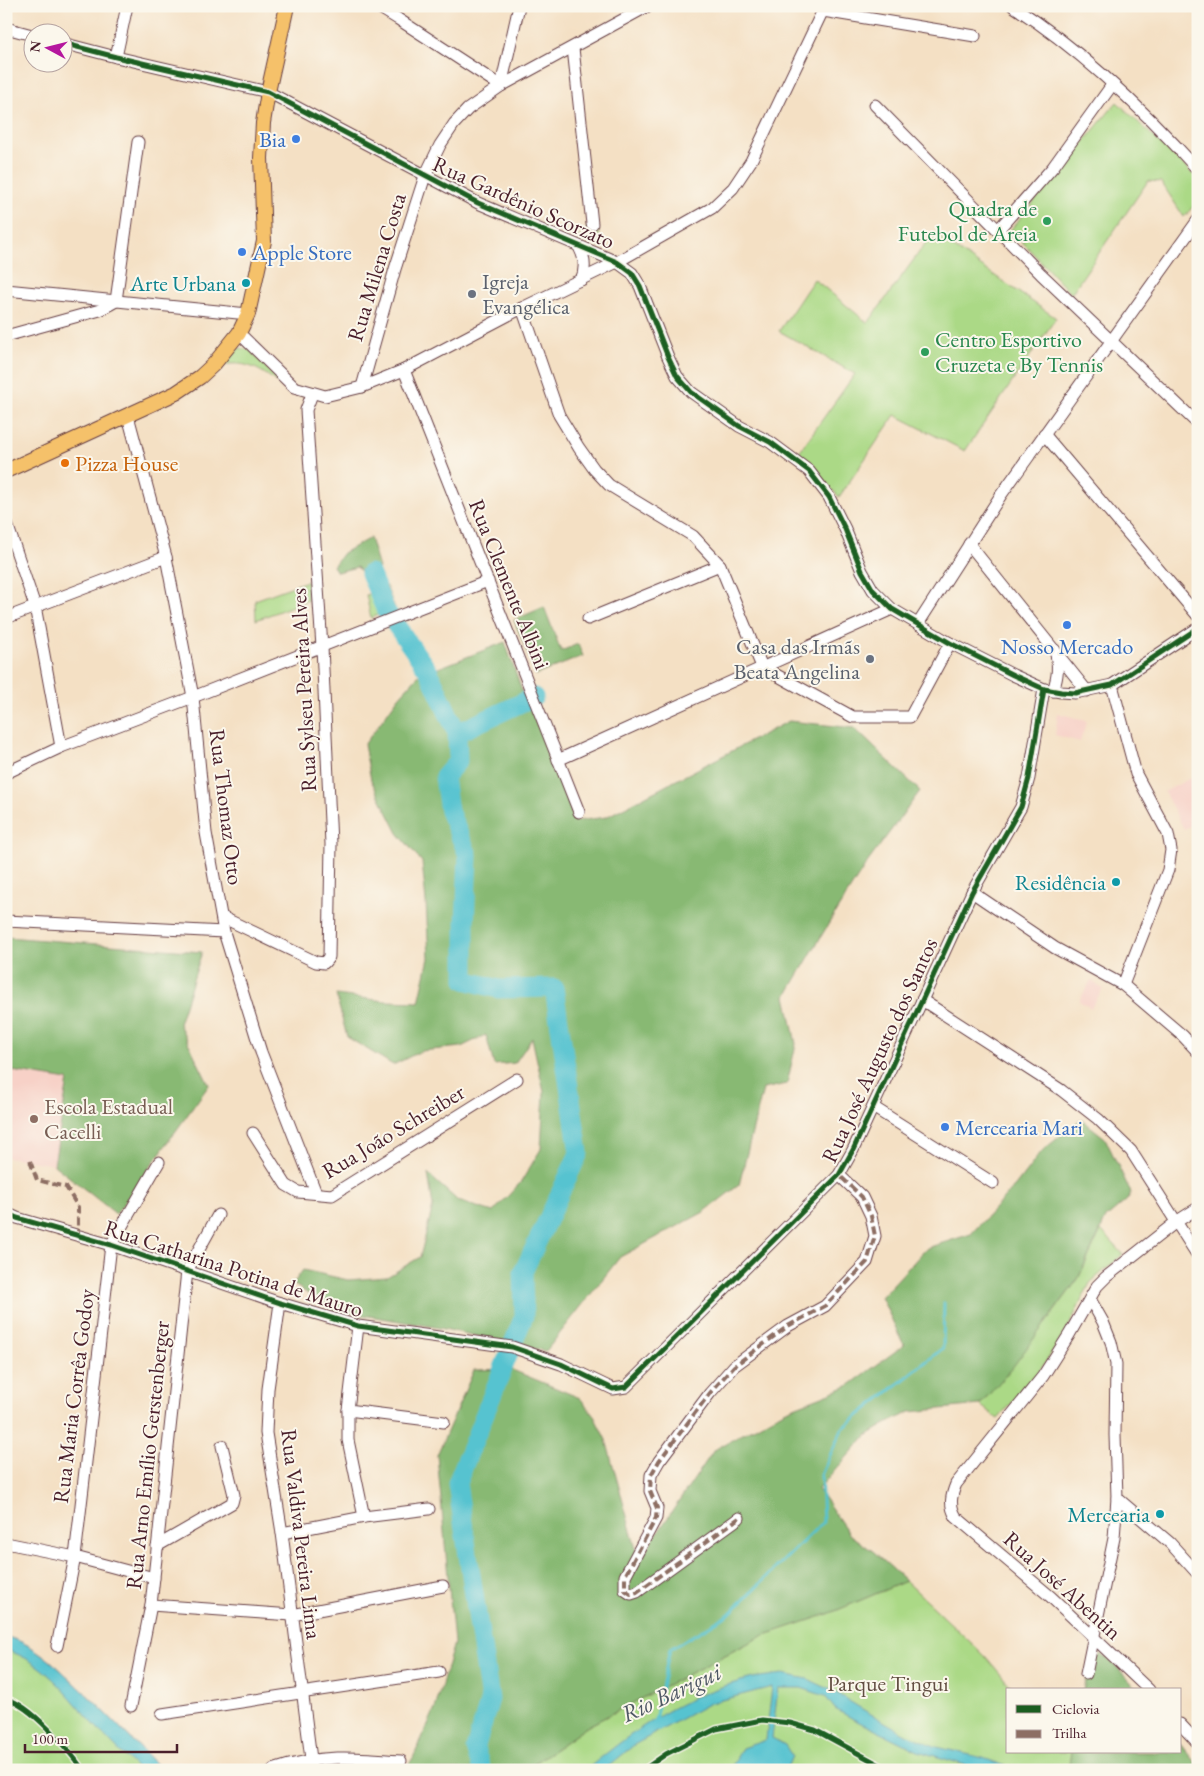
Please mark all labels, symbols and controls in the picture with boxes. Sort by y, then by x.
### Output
north arrow [22,22,72,72]
text: N [25,39,45,53]
place label: Bia [259,125,286,154]
marker: Bia [290,133,302,145]
street label: Rua Gardênio Scorzato [428,149,620,256]
street label: Rua Milena Costa [340,189,413,345]
place label: Quadra de Futebol de Areia [898,194,1037,248]
marker: Quadra de Futebol de Areia [1041,215,1053,227]
place label: Apple Store [251,238,352,267]
marker: Apple Store [236,246,248,258]
place label: Igreja Evangélica [482,267,570,321]
place label: Arte Urbana [129,269,236,298]
marker: Arte Urbana [240,277,252,289]
marker: Igreja Evangélica [466,288,478,300]
place label: Centro Esportivo Cruzeta e By Tennis [935,325,1103,379]
marker: Centro Esportivo Cruzeta e By Tennis [919,346,931,358]
place label: Pizza House [75,449,179,478]
marker: Pizza House [59,457,71,469]
street label: Rua Clemente Albini [462,495,557,674]
street label: Rua Sylseu Pereira Alves [284,587,323,793]
marker: Nosso Mercado [1061,619,1073,631]
place label: Casa das Irmãs Beata Angelina [734,632,860,686]
place label: Nosso Mercado [1001,632,1133,661]
marker: Casa das Irmãs Beata Angelina [864,653,876,665]
street label: Rua Thomaz Otto [203,727,250,887]
place label: Residência [1015,868,1106,897]
marker: Residência [1110,876,1122,888]
street label: Rua José Augusto dos Santos [814,933,944,1167]
street label: Rua João Schreiber [317,1077,471,1185]
place label: Escola Estadual Cacelli [44,1092,173,1146]
marker: Escola Estadual Cacelli [28,1113,40,1125]
place label: Mercearia Mari [955,1113,1083,1142]
marker: Mercearia Mari [939,1121,951,1133]
street label: Rua Catharina Potina de Mauro [101,1213,367,1324]
street label: Rua Maria Corrêa Godoy [46,1287,101,1505]
street label: Rua Arno Emílio Gerstenberger [119,1319,176,1591]
street label: Rua Valdiva Pereira Lima [274,1427,329,1641]
place label: Mercearia [1067,1500,1150,1529]
marker: Mercearia [1154,1508,1166,1520]
street label: Rua José Abentin [997,1525,1128,1646]
water label: Rio Barigui [616,1655,727,1729]
park label: Parque Tingui [827,1669,949,1698]
legend [1006,1688,1182,1754]
text: Ciclovia [1052,1699,1099,1718]
scale bar [25,1721,178,1753]
text: Trilha [1052,1723,1087,1742]
text: 100 m [32,1729,69,1748]

